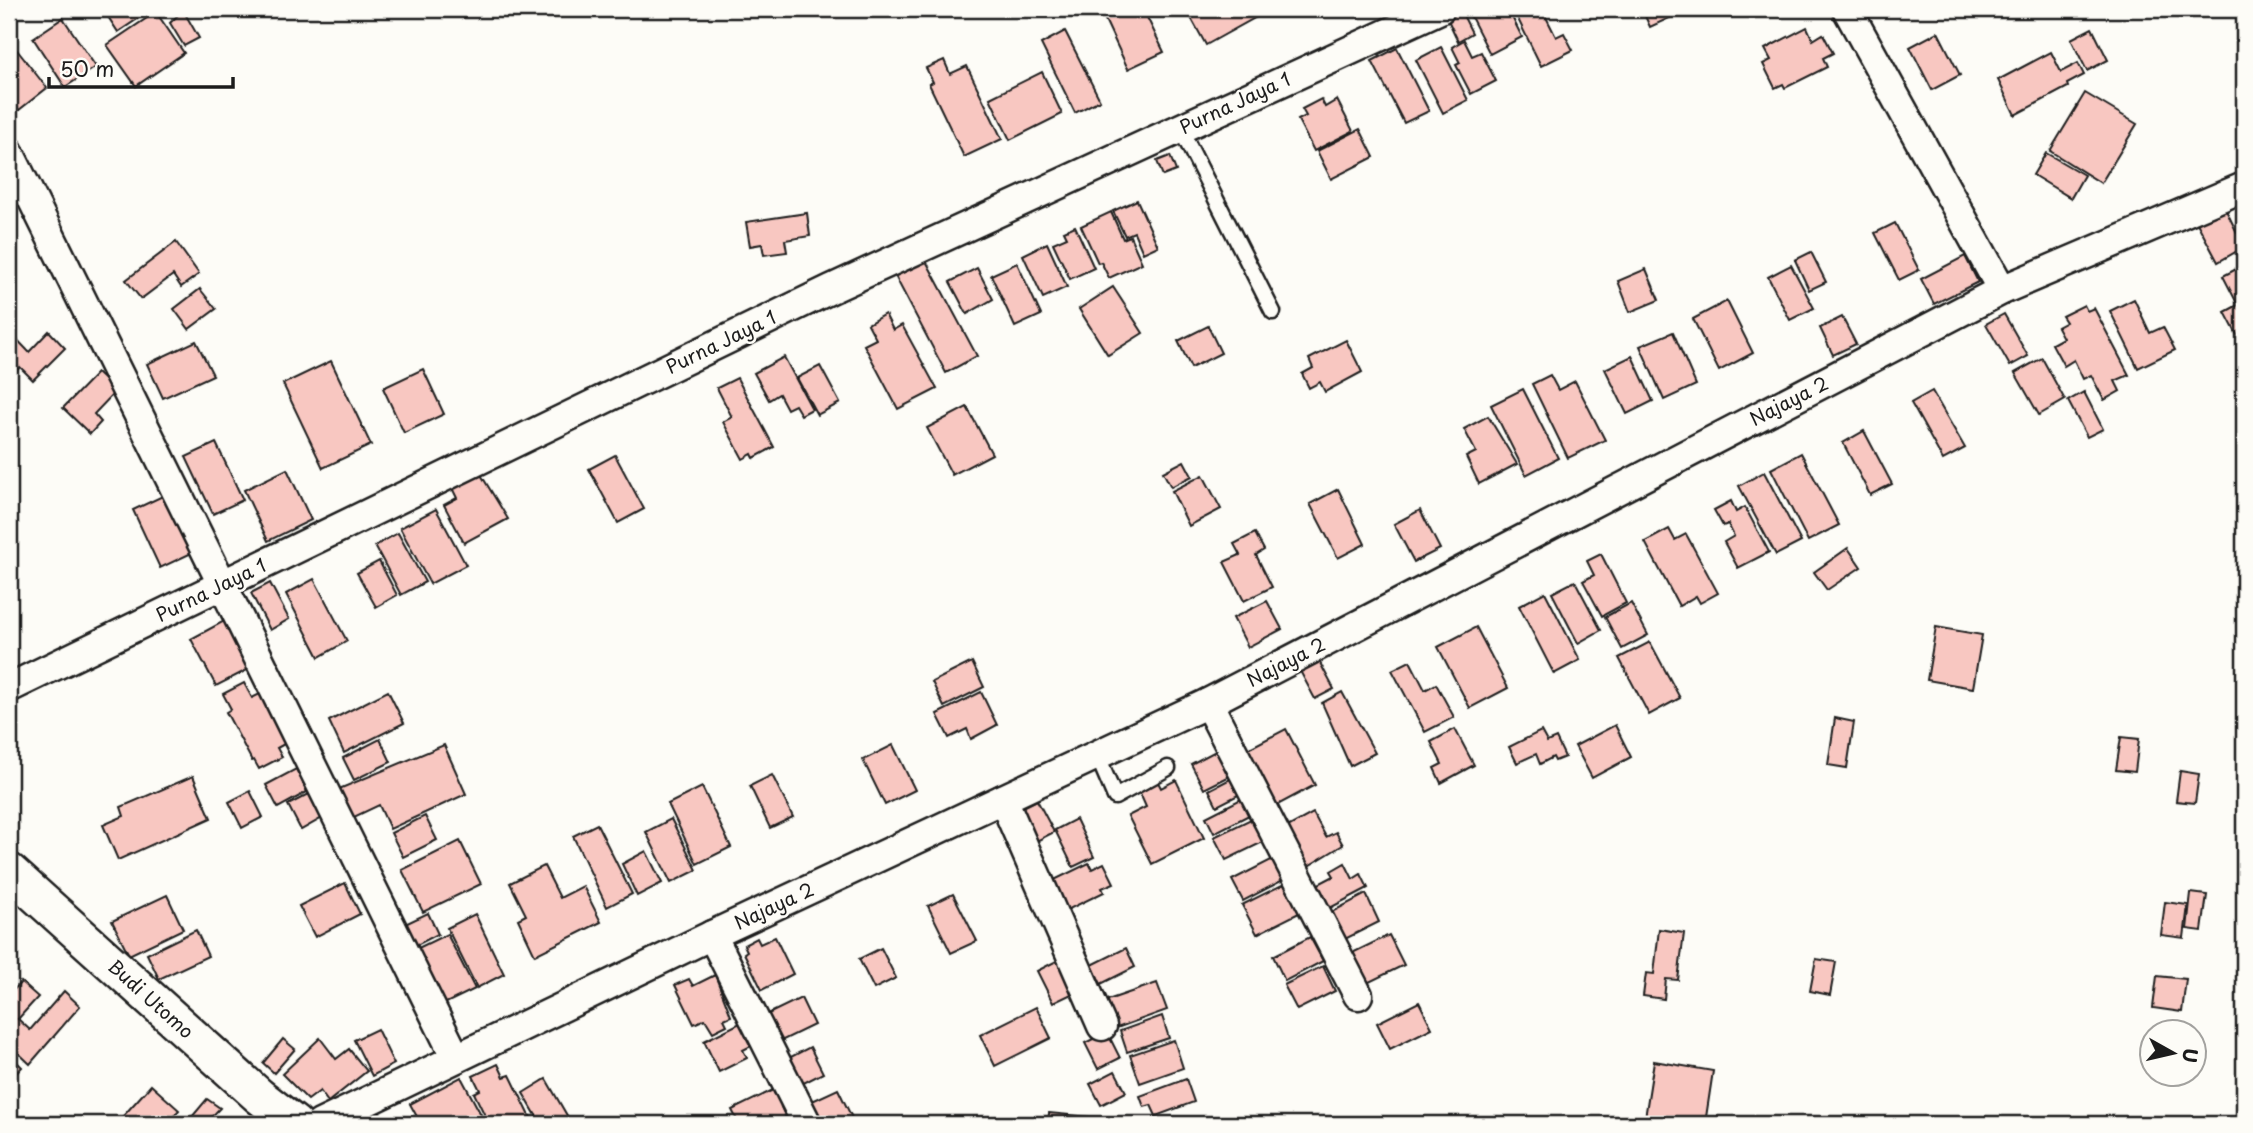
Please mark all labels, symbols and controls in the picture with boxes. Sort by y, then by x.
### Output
scale bar [49,46,233,90]
text: 50 m [60,52,114,84]
street label: Purna Jaya 1 [1174,64,1295,140]
street label: Purna Jaya 1 [661,302,781,380]
street label: Najaya 2 [1744,368,1833,432]
street label: Purna Jaya 1 [151,550,271,628]
street label: Najaya 2 [1241,629,1330,693]
street label: Najaya 2 [729,874,818,936]
street label: Budi Utomo [103,952,201,1044]
north arrow [2138,1018,2208,1088]
text: U [2176,1046,2206,1065]

